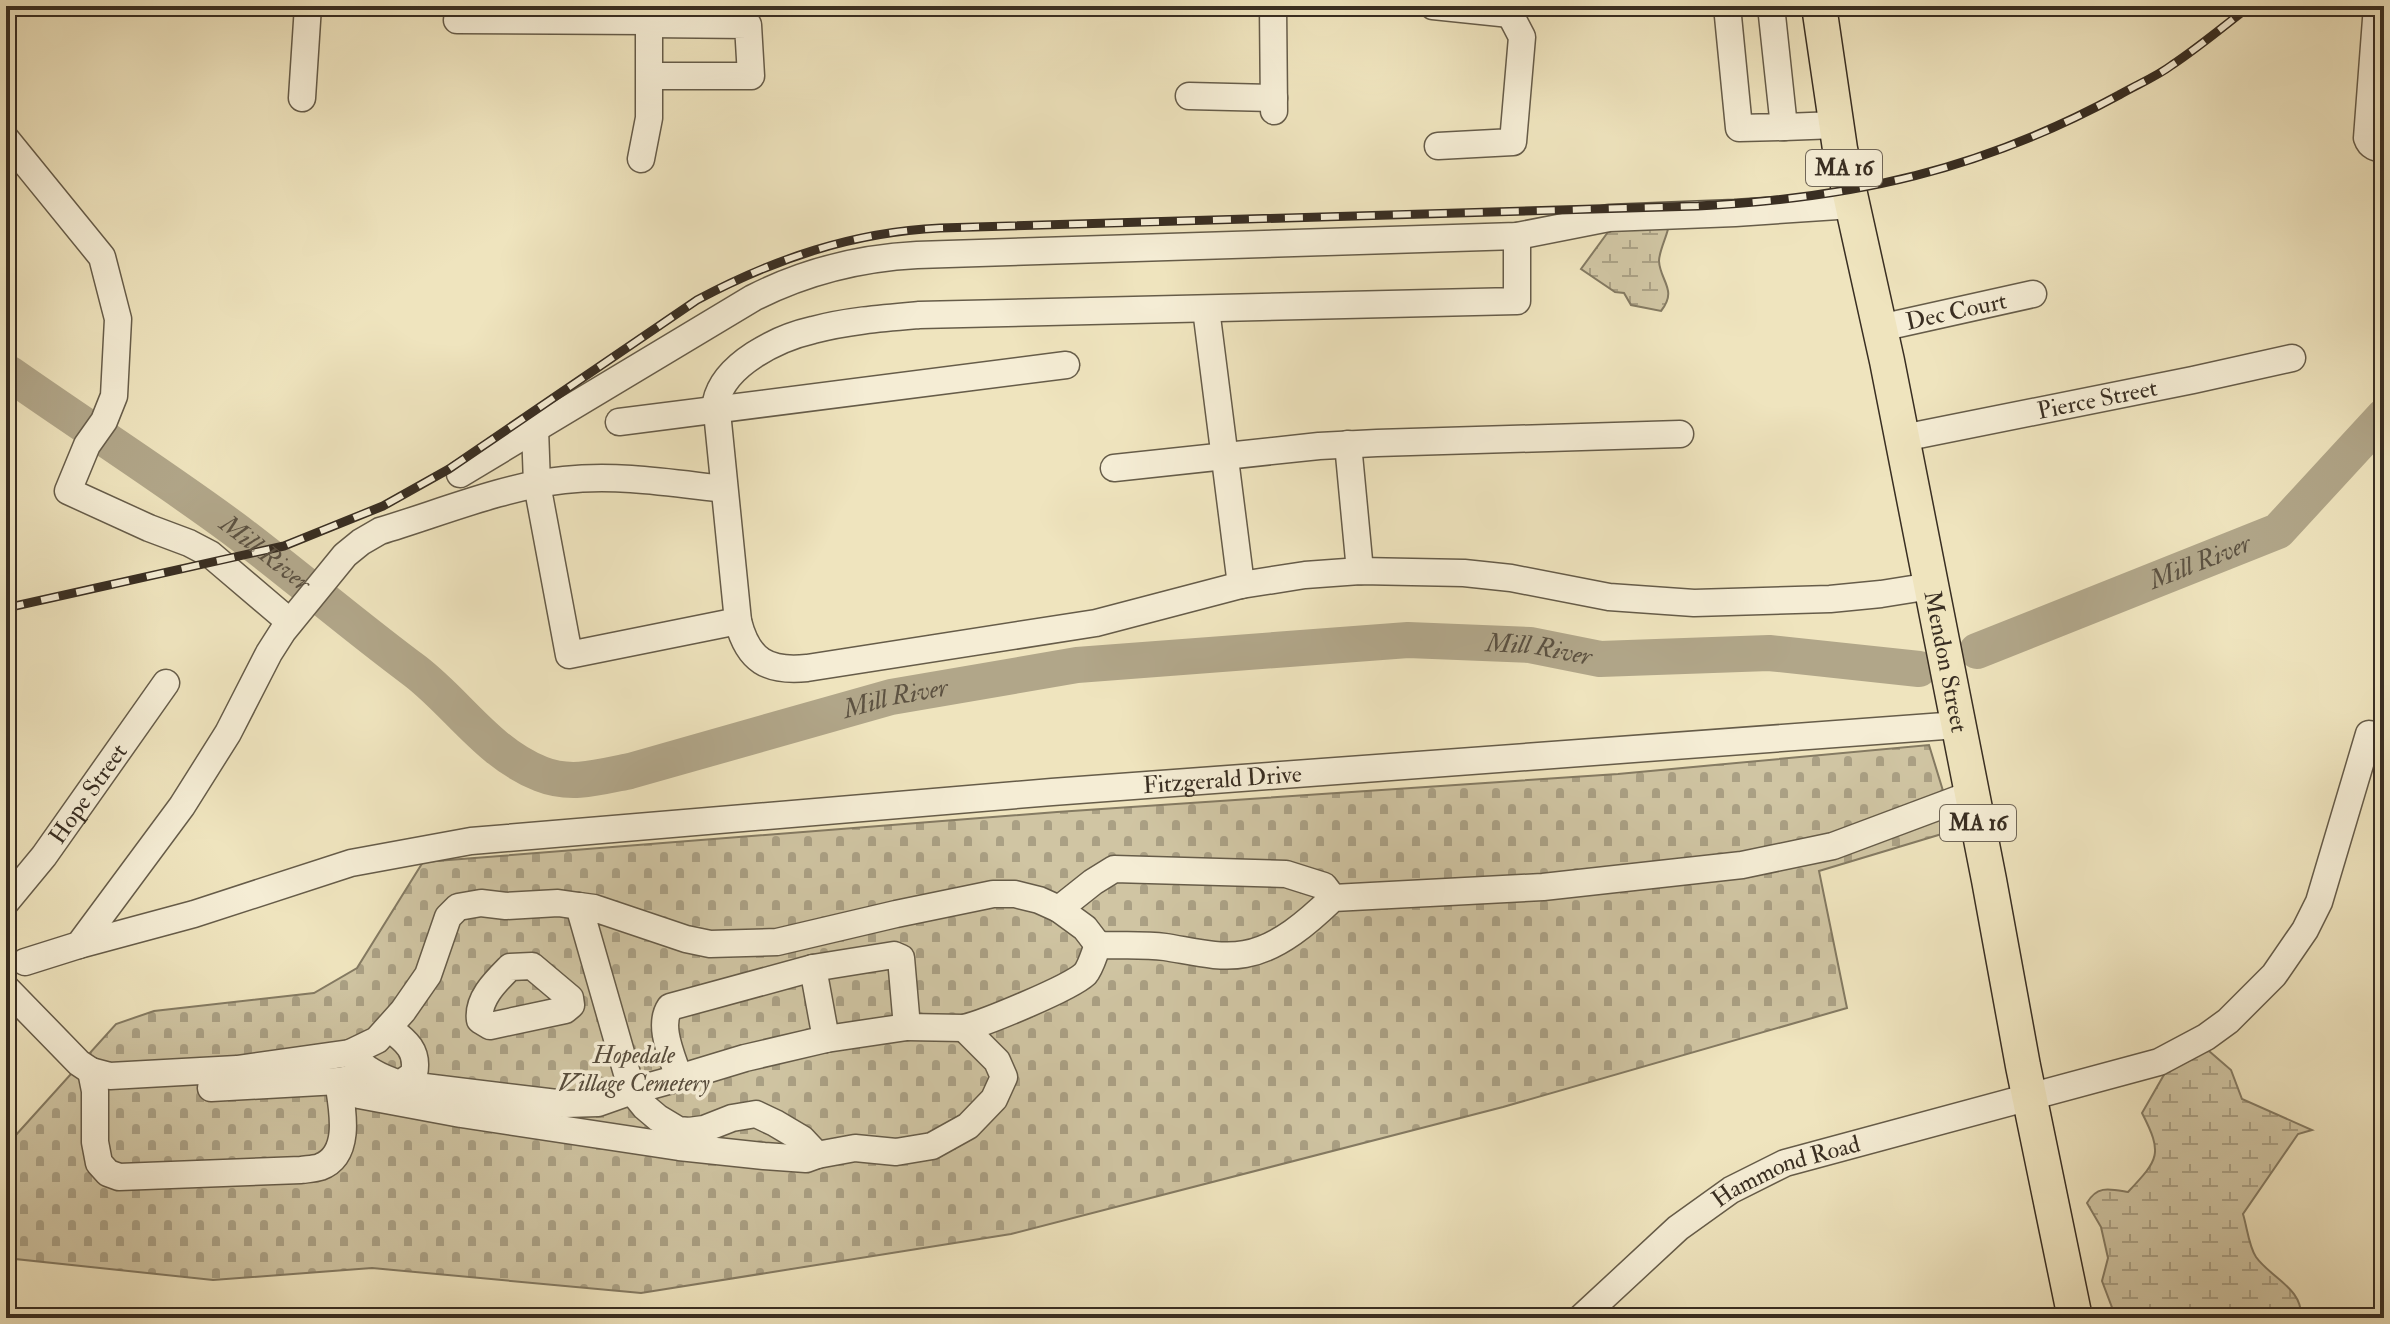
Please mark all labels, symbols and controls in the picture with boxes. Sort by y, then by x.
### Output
road number: MA 16 [1806,150,1882,186]
street label: Dec Court [1903,285,2010,337]
street label: Pierce Street [2034,372,2160,426]
water label: Mill River [212,507,318,600]
water label: Mill River [2143,527,2257,597]
street label: Mendon Street [1917,588,1975,735]
water label: Mill River [1483,627,1596,673]
water label: Mill River [837,671,952,726]
street label: Hope Street [42,737,134,850]
street label: Fitzgerald Drive [1142,758,1303,801]
road number: MA 16 [1940,805,2016,841]
park label: Hopedale Village Cemetery [558,1040,711,1099]
street label: Hammond Road [1705,1128,1863,1214]

